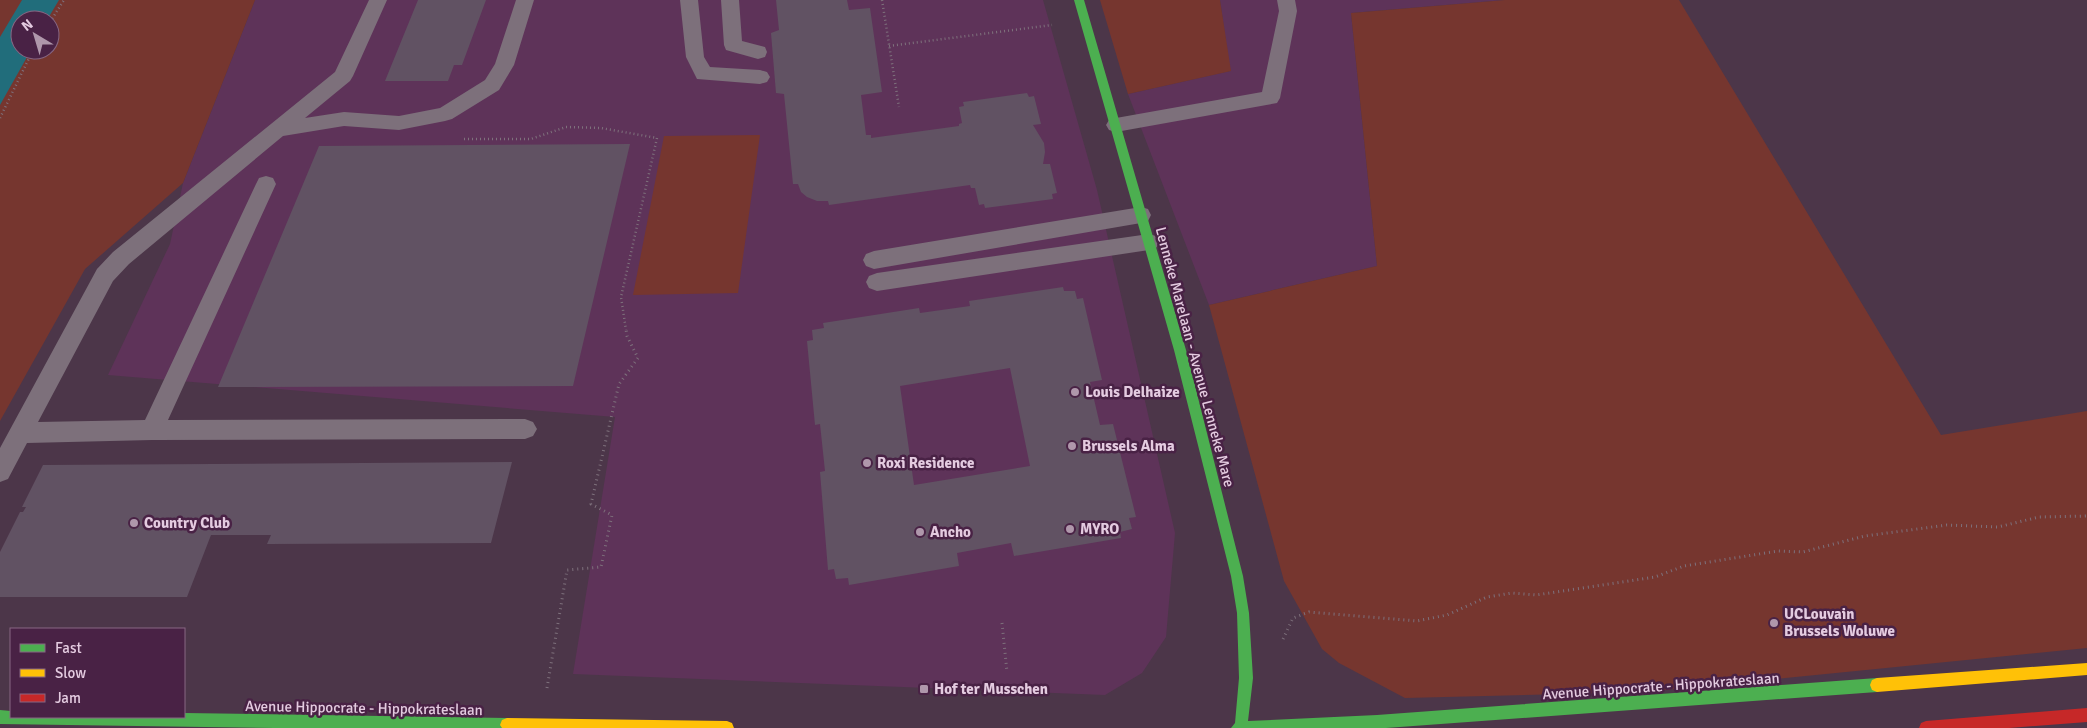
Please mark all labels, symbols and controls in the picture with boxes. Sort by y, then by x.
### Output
north arrow [10,10,60,60]
text: N [18,15,36,35]
street label: Lenneke Marelaan - Avenue Lenneke Mare [1152,225,1238,489]
place label: Louis Delhaize [1085,383,1180,401]
marker: Louis Delhaize [1069,386,1081,398]
place label: Brussels Alma [1082,437,1175,455]
marker: Brussels Alma [1066,440,1078,452]
place label: Roxi Residence [877,454,975,472]
marker: Roxi Residence [861,457,873,469]
place label: Country Club [144,514,230,532]
marker: Country Club [128,517,140,529]
place label: MYRO [1080,520,1119,538]
place label: Ancho [930,523,971,541]
marker: MYRO [1064,523,1076,535]
marker: Ancho [914,526,926,538]
place label: UCLouvain Brussels Woluwe [1784,605,1895,640]
marker: UCLouvain Brussels Woluwe [1768,617,1780,629]
legend [10,628,185,718]
text: Fast [55,639,82,657]
text: Slow [55,664,86,682]
street label: Avenue Hippocrate - Hippokrateslaan [1542,669,1780,703]
place label: Hof ter Musschen [934,680,1048,698]
marker: Hof ter Musschen [918,683,930,695]
text: Jam [55,689,81,707]
street label: Avenue Hippocrate - Hippokrateslaan [245,697,483,719]

